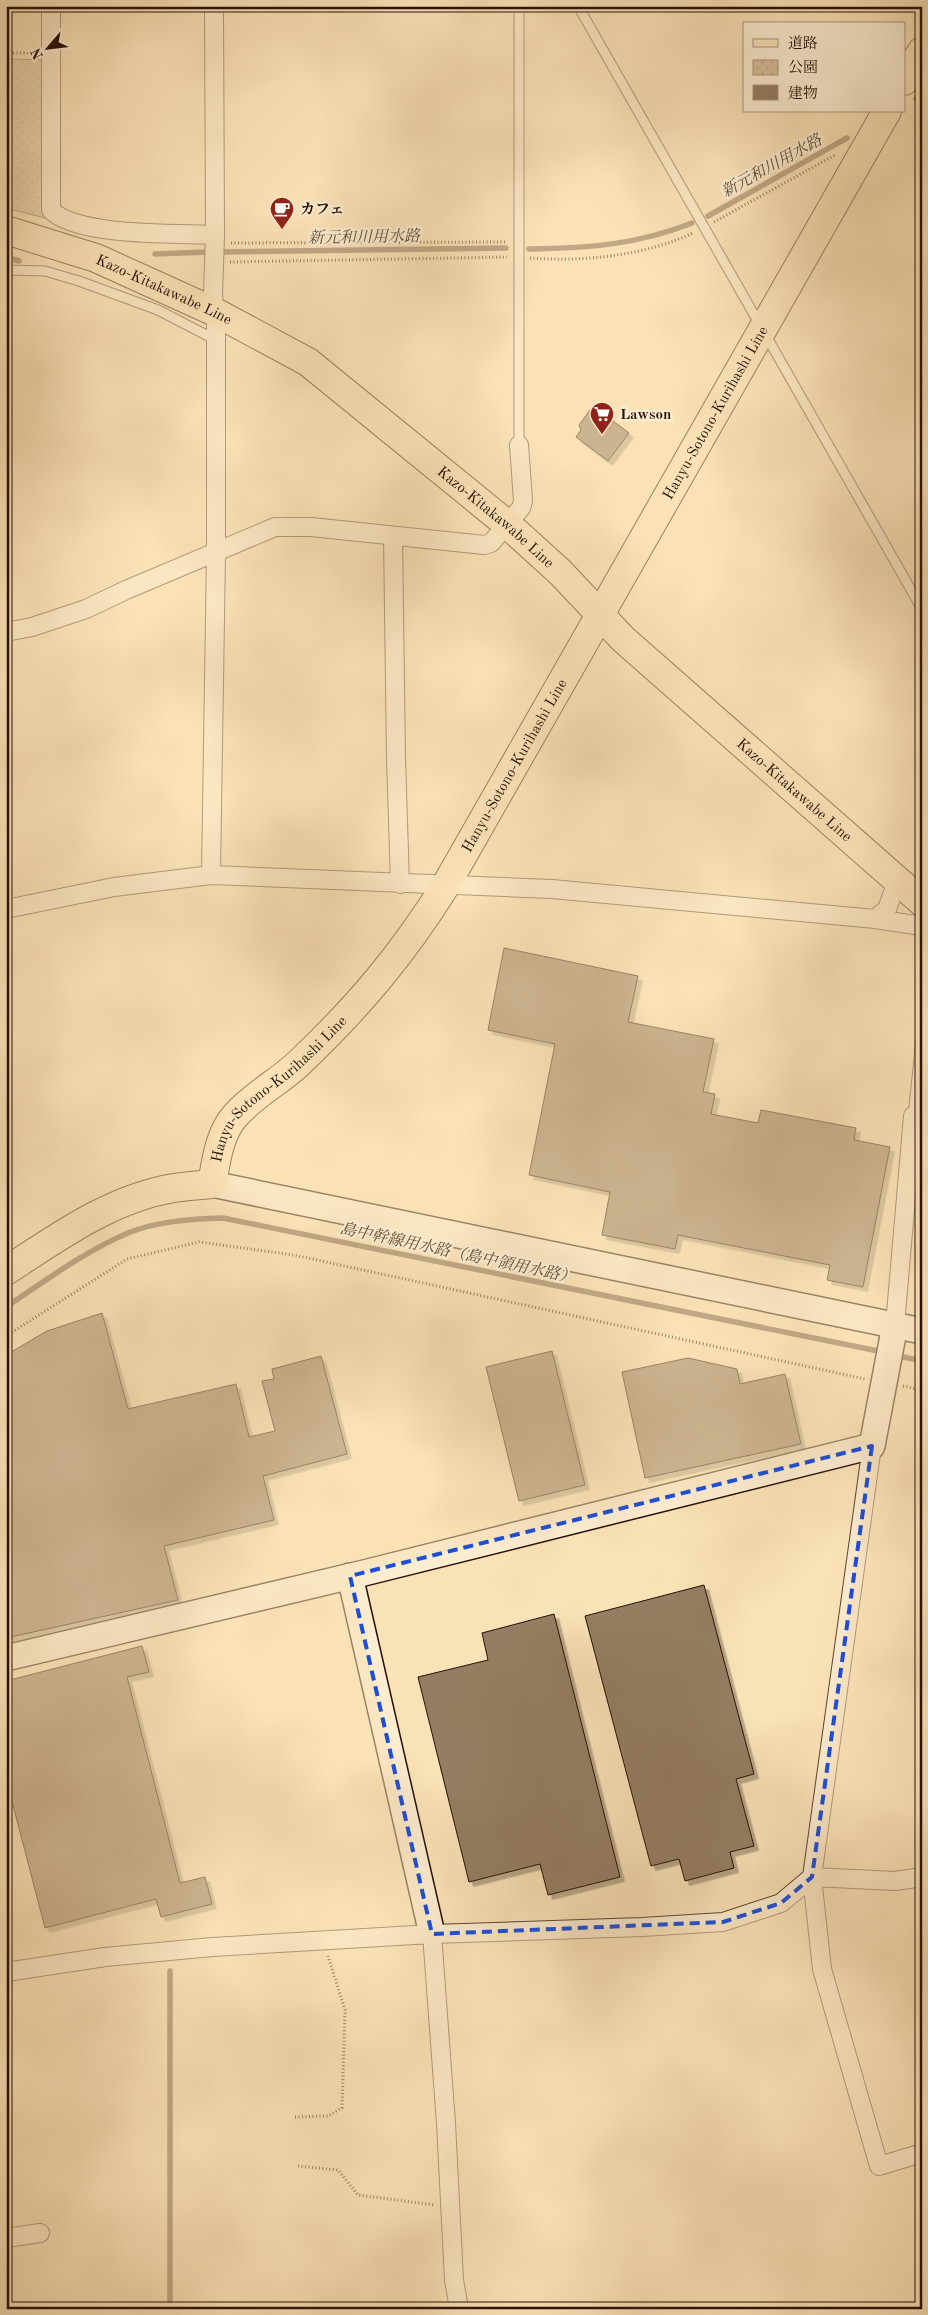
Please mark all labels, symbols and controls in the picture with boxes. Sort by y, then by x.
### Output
north arrow [22,22,72,72]
legend [743,22,906,112]
text: 道路 [788,35,818,52]
text: N [29,45,46,62]
text: 公園 [788,59,818,76]
text: 建物 [788,85,818,102]
water label: 新元和川用水路 [718,130,826,201]
cafe icon: カフェ [269,196,295,230]
place label: カフェ [300,202,344,218]
water label: 新元和川用水路 [308,227,421,247]
street label: Kazo-Kitakawabe Line [93,253,234,329]
street label: Hanyu-Sotono-Kurihashi Line [661,324,772,503]
supermarket icon: Lawson [589,401,615,435]
place label: Lawson [620,408,671,423]
street label: Kazo-Kitakawabe Line [434,464,556,572]
street label: Hanyu-Sotono-Kurihashi Line [460,677,571,855]
street label: Kazo-Kitakawabe Line [733,737,854,846]
street label: Hanyu-Sotono-Kurihashi Line [210,1014,350,1164]
water label: 島中幹線用水路（島中領用水路） [339,1219,577,1287]

